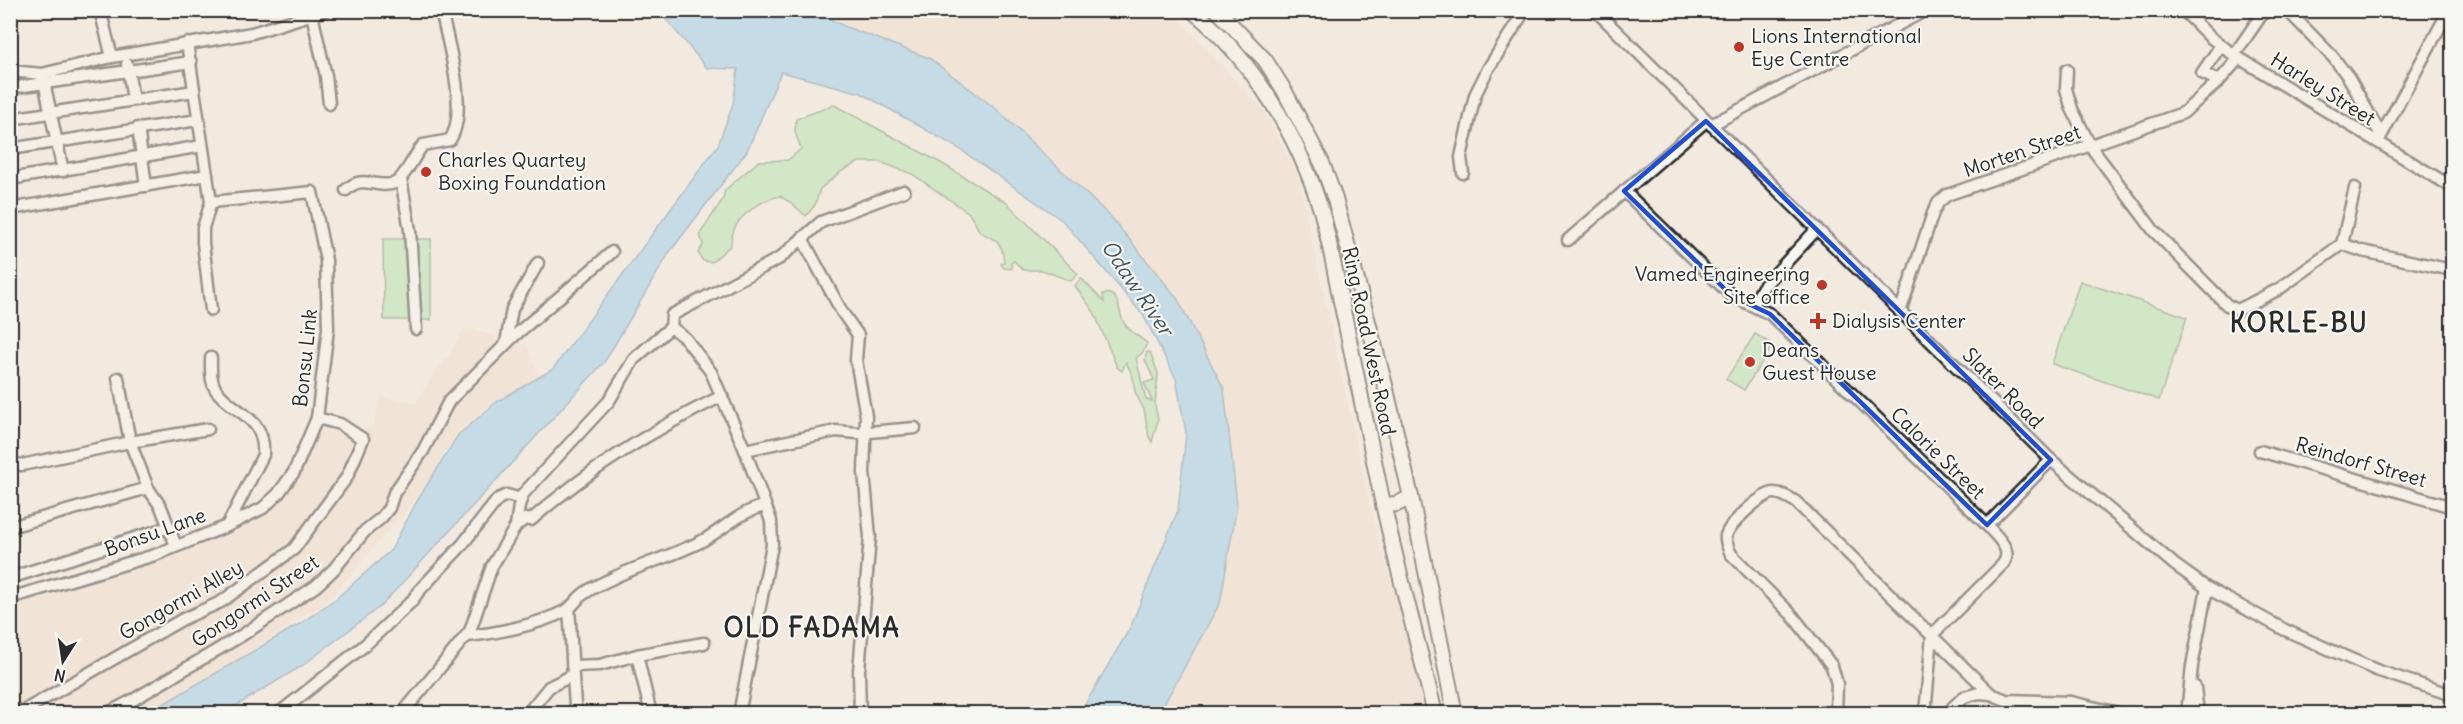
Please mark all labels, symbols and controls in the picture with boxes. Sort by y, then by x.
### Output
place label: Lions International Eye Centre [1751,23,1921,71]
marker: Lions International Eye Centre [1732,40,1746,54]
street label: Harley Street [2266,47,2380,131]
street label: Morten Street [1960,119,2084,182]
place label: Charles Quartey Boxing Foundation [438,147,606,195]
marker: Charles Quartey Boxing Foundation [419,165,433,179]
water label: Odaw River [1095,234,1181,343]
street label: Ring Road West Road [1337,244,1402,438]
place label: Vamed Engineering Site office [1635,261,1810,309]
marker: Vamed Engineering Site office [1815,278,1829,292]
district label: KORLE-BU [2230,306,2368,339]
street label: Bonsu Link [287,308,322,408]
place label: Dialysis Center [1832,308,1966,333]
marker: Dialysis Center [1809,312,1827,330]
place label: Deans Guest House [1762,337,1877,385]
street label: Slater Road [1958,342,2049,433]
marker: Deans Guest House [1743,355,1757,369]
street label: Calorie Street [1886,401,1991,504]
street label: Reindorf Street [2293,431,2430,492]
street label: Bonsu Lane [101,502,209,561]
street label: Gongormi Street [186,549,323,652]
street label: Gongormi Alley [115,554,247,645]
district label: OLD FADAMA [723,611,901,644]
north arrow [33,631,93,691]
text: N [52,665,67,687]

